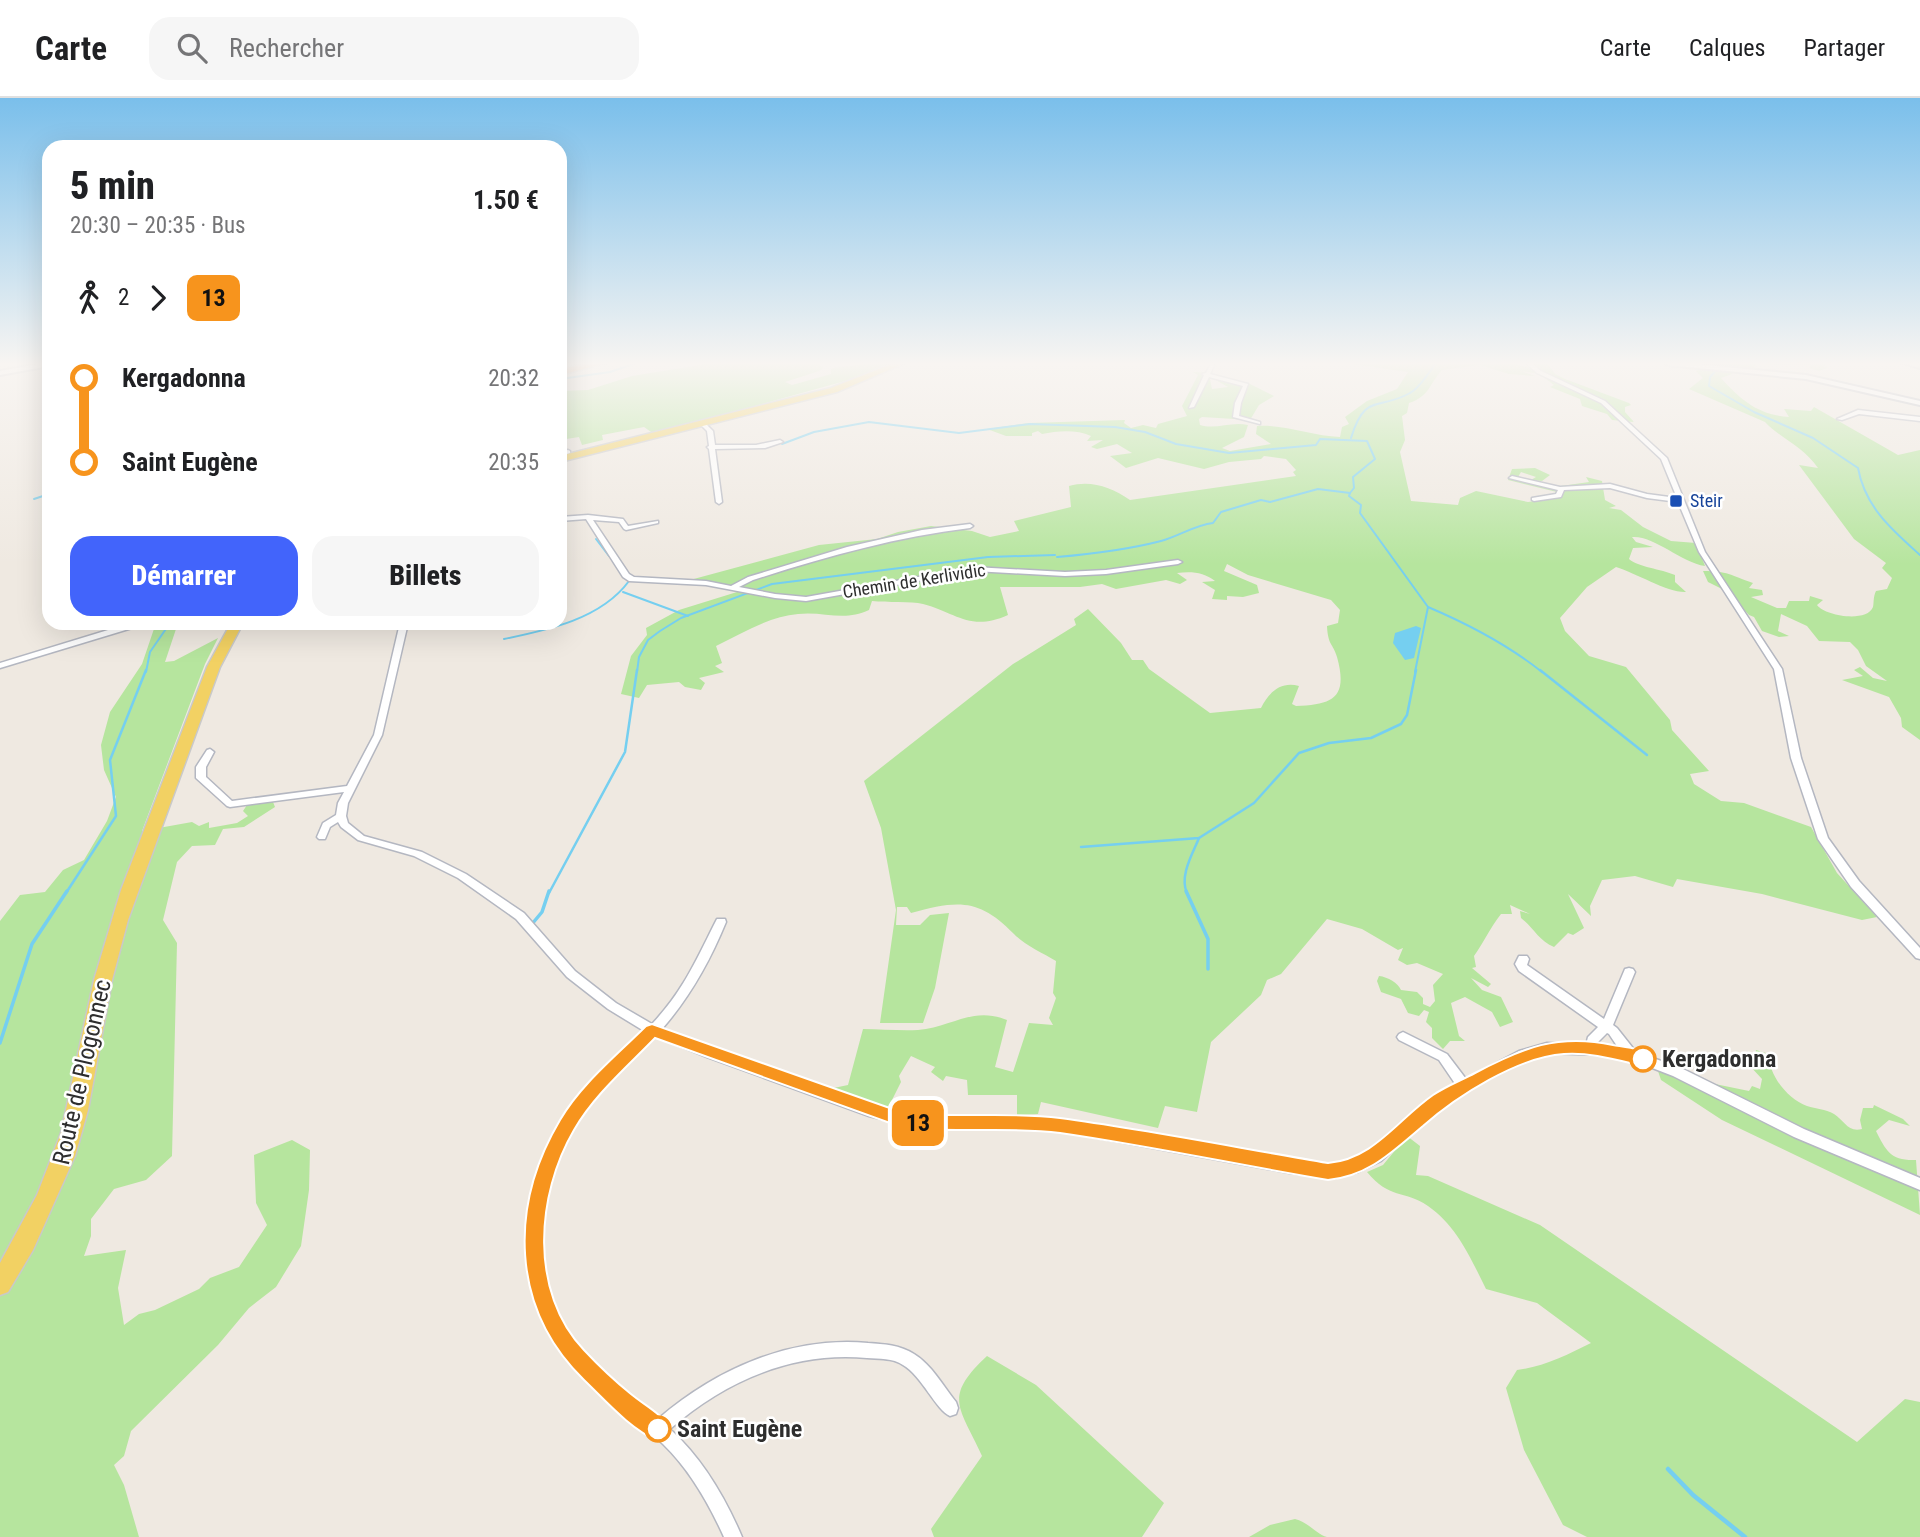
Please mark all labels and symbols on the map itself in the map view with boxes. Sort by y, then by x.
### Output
place label: Steir [1690,490,1723,511]
marker: Steir [1668,493,1684,509]
street label: Chemin de Kerlividic [841,559,987,602]
street label: Route de Plogonnec [47,977,117,1167]
place label: Kergadonna [1662,1045,1776,1073]
marker: Kergadonna [1630,1046,1656,1072]
line badge: 13 [886,1100,950,1146]
place label: Saint Eugène [677,1415,802,1443]
marker: Saint Eugène [645,1416,671,1442]

